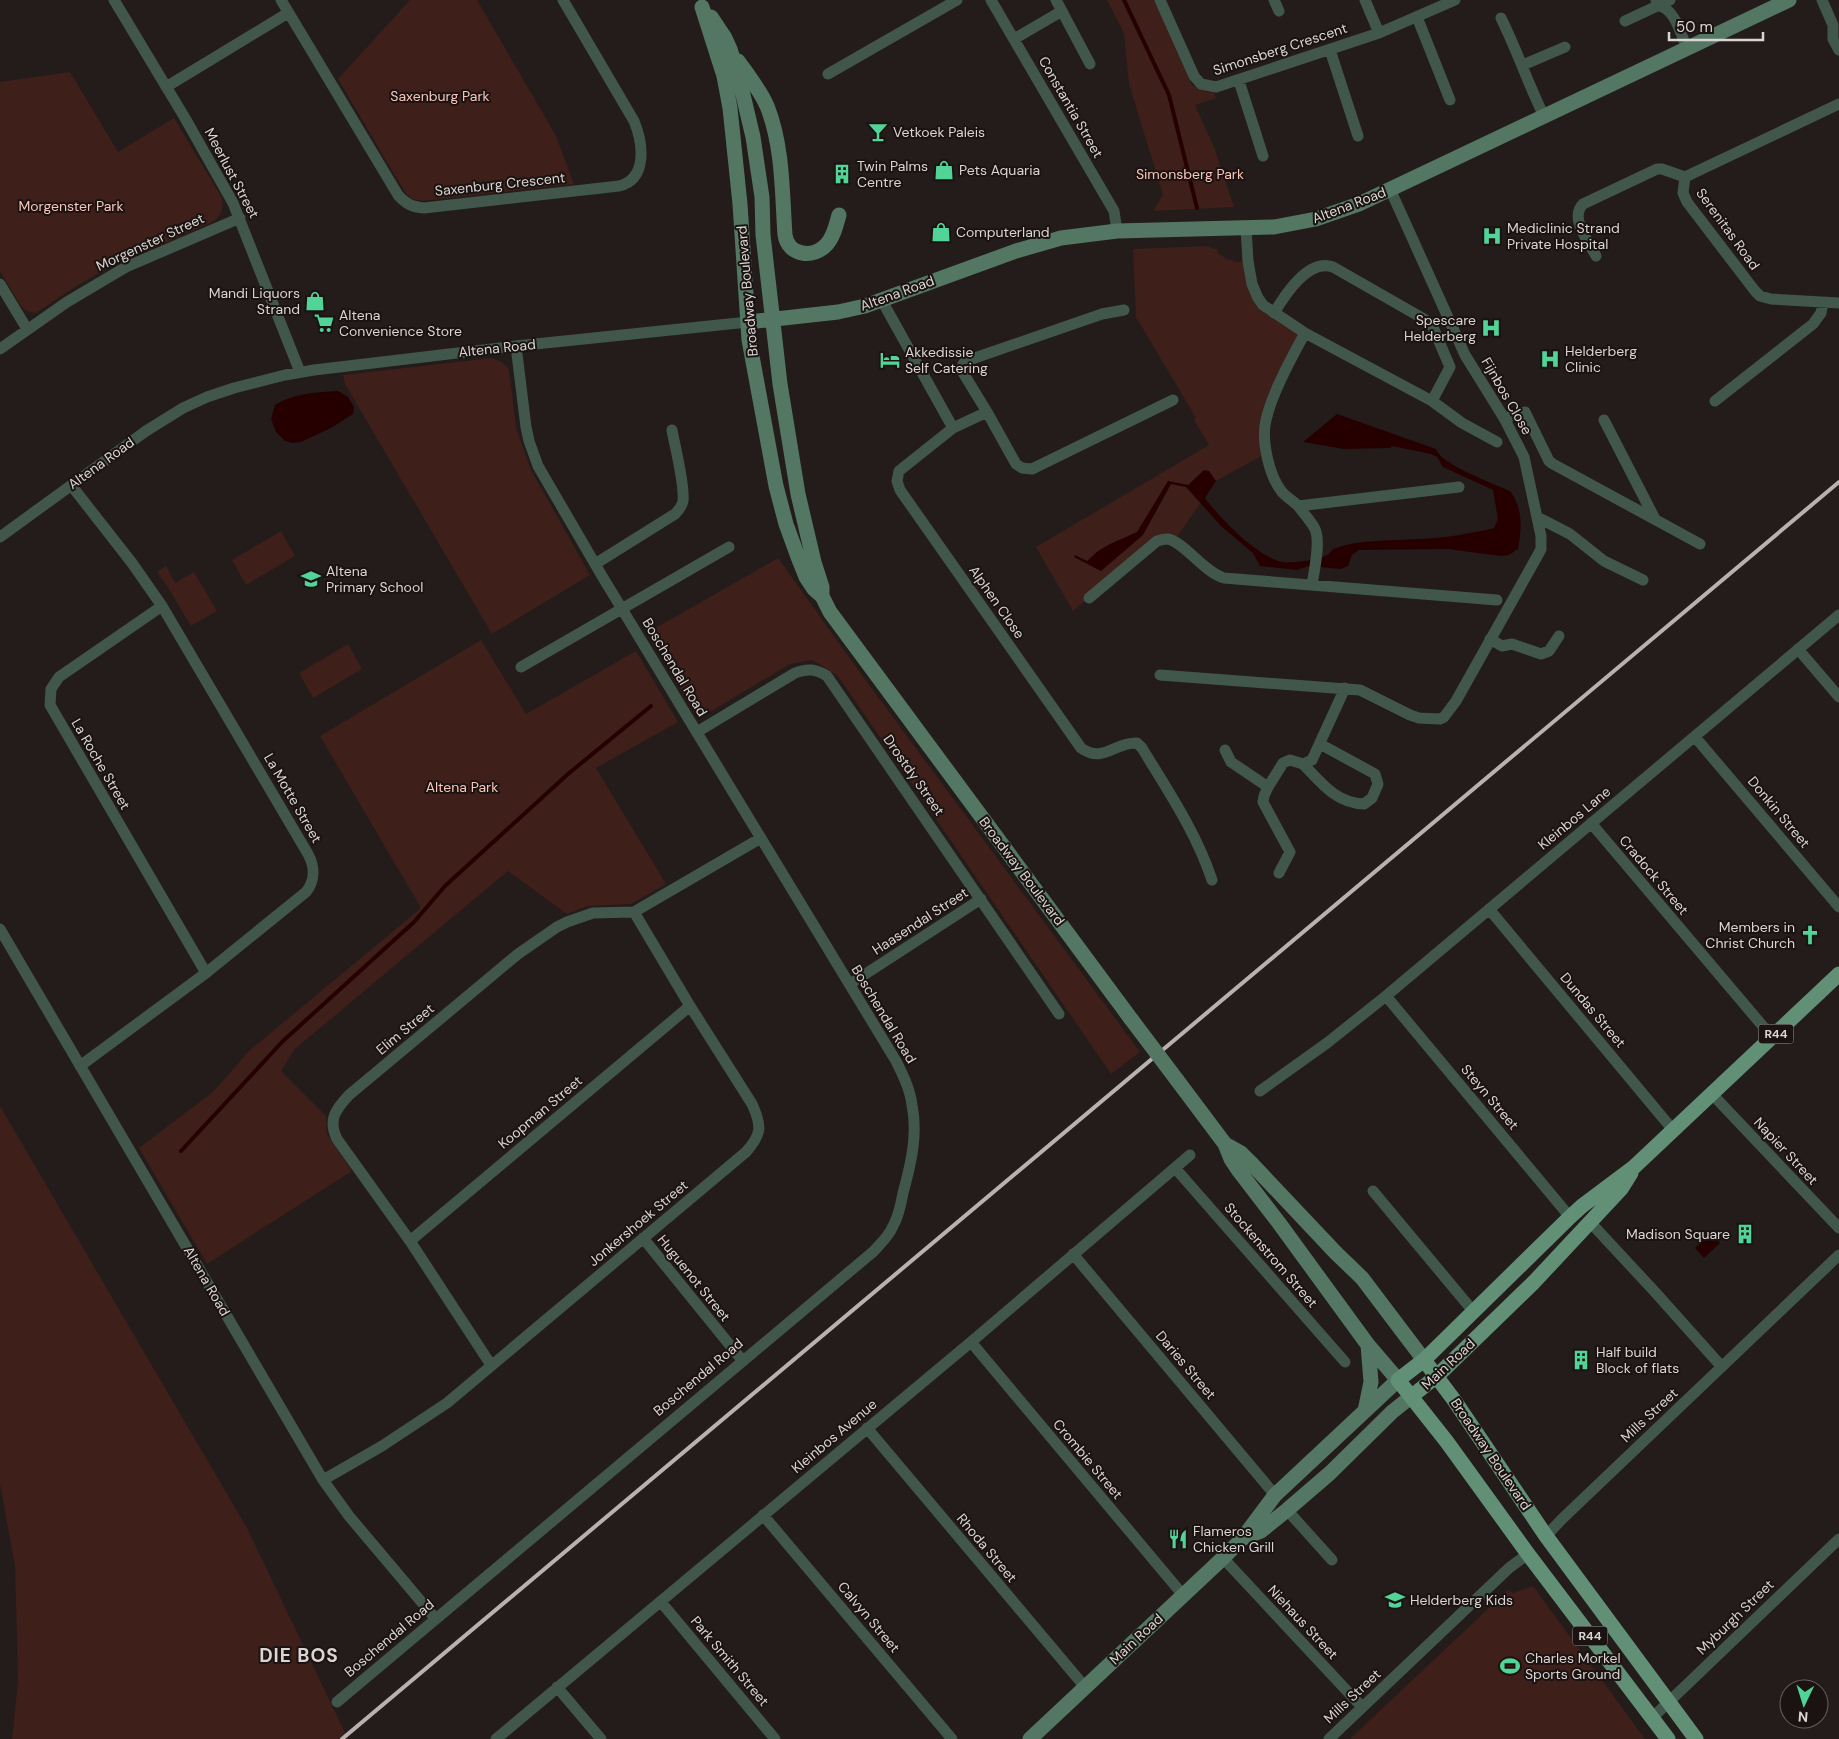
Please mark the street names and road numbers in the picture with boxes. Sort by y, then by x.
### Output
street label: Simonsberg Crescent [1211,19,1349,79]
street label: Constantia Street [1035,53,1107,161]
street label: Meerlust Street [201,125,263,221]
street label: Saxenburg Crescent [434,168,566,200]
street label: Altena Road [1310,183,1388,227]
street label: Serenitas Road [1692,185,1764,273]
street label: Morgenster Street [93,209,207,275]
street label: Broadway Boulevard [732,225,762,357]
street label: Altena Road [857,271,937,315]
street label: Altena Road [457,335,537,361]
street label: Fijnbos Close [1478,354,1536,438]
street label: Altena Road [64,433,138,493]
street label: Alphen Close [965,562,1029,642]
street label: Boschendal Road [639,615,711,719]
street label: La Roche Street [68,715,134,813]
street label: Drostdy Street [879,731,949,819]
street label: La Motte Street [260,750,326,846]
street label: Donkin Street [1744,773,1814,851]
street label: Kleinbos Lane [1534,782,1614,854]
street label: Broadway Boulevard [975,813,1069,929]
street label: Cradock Street [1615,832,1693,918]
street label: Haasendal Street [869,883,971,959]
street label: Boschendal Road [848,962,920,1066]
street label: Dundas Street [1556,969,1630,1051]
street label: Elim Street [372,1000,438,1058]
road number: R44 [1758,1024,1794,1044]
street label: Steyn Street [1457,1060,1523,1134]
street label: Koopman Street [494,1071,586,1153]
street label: Napier Street [1750,1113,1822,1189]
street label: Jonkershoek Street [584,1176,692,1270]
street label: Stockenstrom Street [1220,1199,1322,1311]
street label: Huguenot Street [654,1231,734,1325]
street label: Altena Road [180,1243,234,1319]
street label: Daries Street [1152,1327,1220,1403]
street label: Boschendal Road [649,1334,747,1420]
street label: Main Road [1417,1335,1479,1393]
street label: Mills Street [1617,1384,1681,1446]
street label: Kleinbos Avenue [788,1395,880,1477]
street label: Broadway Boulevard [1447,1395,1535,1513]
street label: Crombie Street [1049,1415,1127,1503]
street label: Rhoda Street [953,1510,1021,1586]
street label: Myburgh Street [1693,1576,1777,1658]
street label: Calvyn Street [834,1578,904,1656]
street label: Niehaus Street [1264,1581,1342,1663]
street label: Boschendal Road [340,1595,438,1681]
street label: Main Road [1105,1610,1167,1668]
street label: Park Smith Street [687,1612,773,1710]
road number: R44 [1572,1626,1608,1645]
street label: Mills Street [1320,1665,1384,1727]

